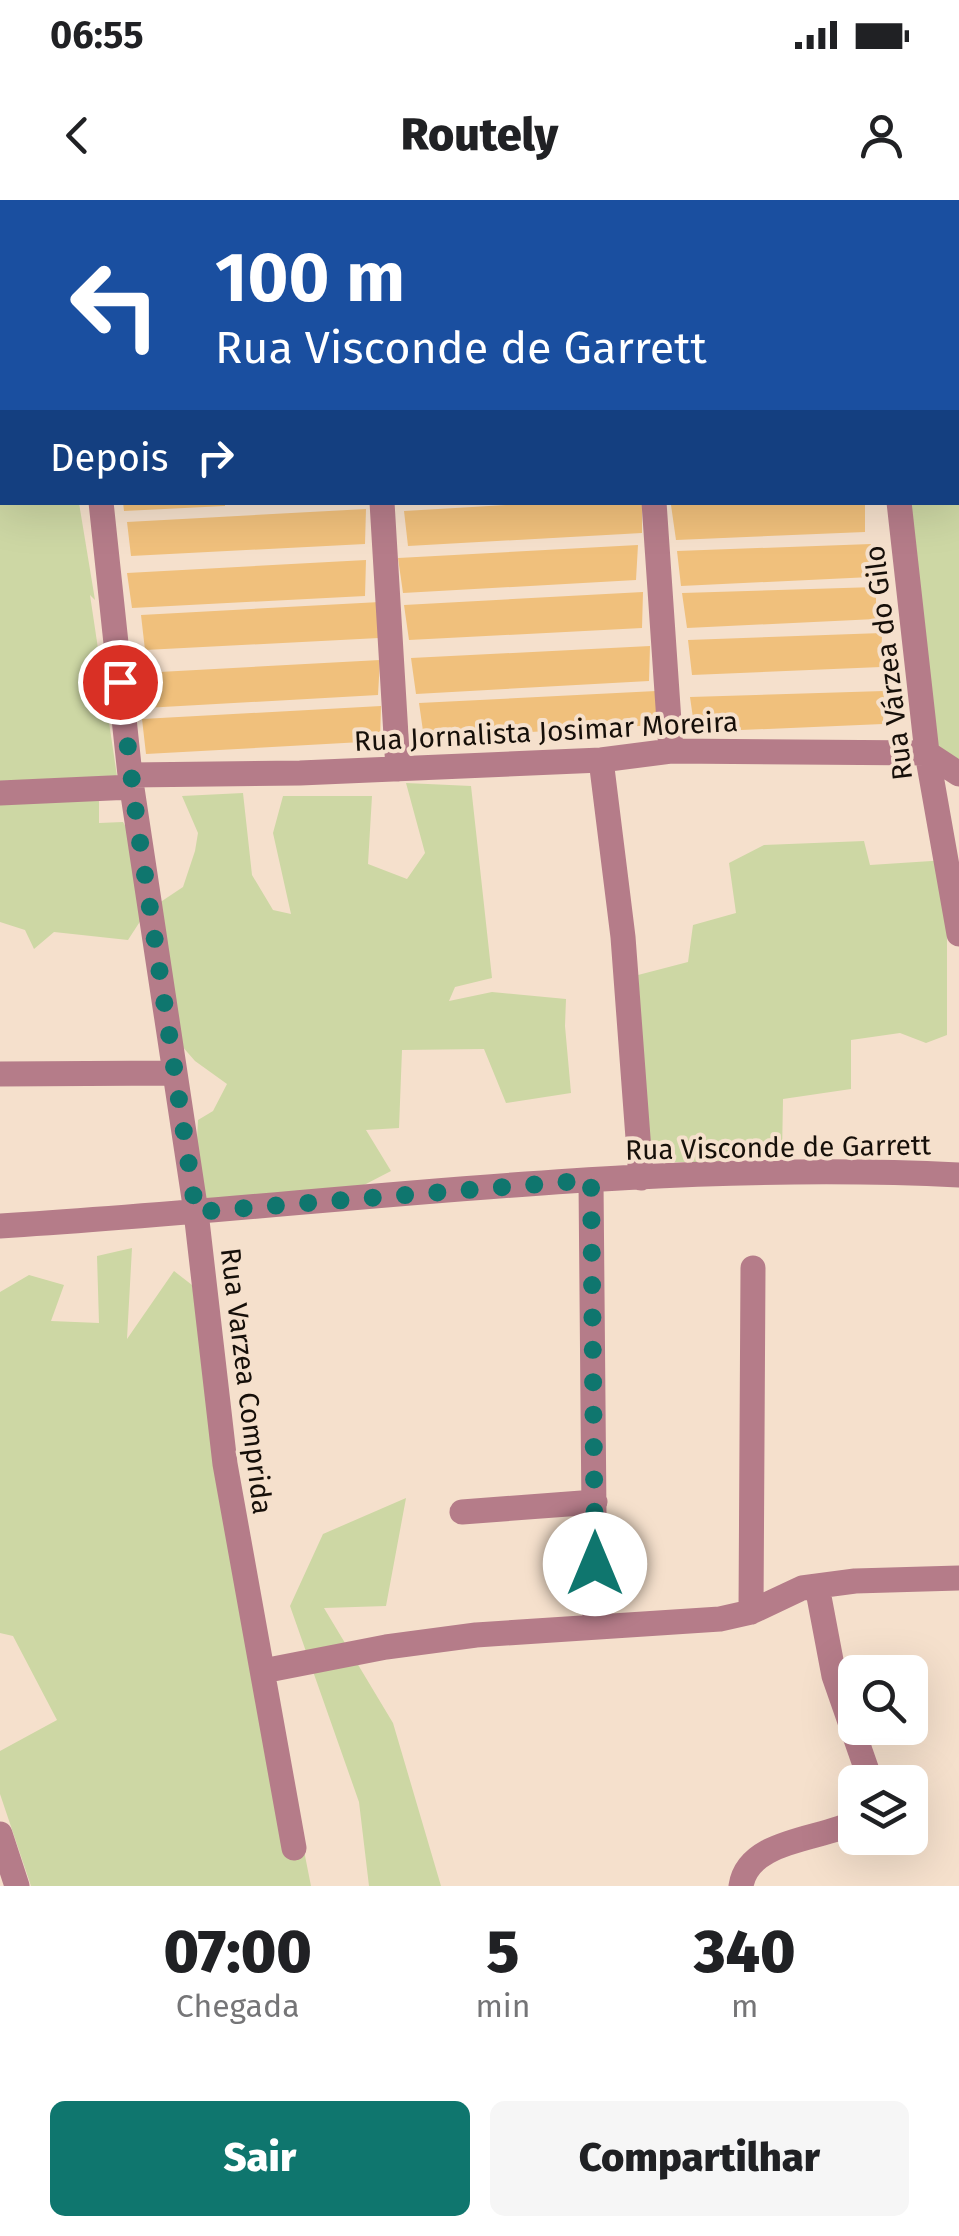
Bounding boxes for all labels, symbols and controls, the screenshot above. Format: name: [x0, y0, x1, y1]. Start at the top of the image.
text: 06:55: [50, 12, 144, 58]
icon: back: [50, 108, 105, 163]
text: Routely: [401, 108, 558, 162]
icon: person: [854, 108, 909, 163]
text: 100 m: [215, 236, 405, 320]
icon: left: [50, 240, 180, 370]
text: Rua Visconde de Garrett: [215, 321, 707, 375]
icon: right: [188, 430, 243, 485]
text: Depois: [50, 435, 168, 481]
street label: Rua Várzea do Gilo: [858, 544, 919, 782]
pin: [78, 640, 163, 725]
icon: arrive: [93, 655, 148, 710]
street label: Rua Jornalista Josimar Moreira: [353, 705, 739, 758]
street label: Rua Visconde de Garrett: [625, 1128, 932, 1167]
street label: Rua Varzea Comprida: [214, 1246, 279, 1516]
position arrow: [543, 1512, 647, 1616]
map controls: [838, 1655, 928, 1855]
button: search: [838, 1655, 928, 1745]
button: layers: [838, 1765, 928, 1855]
text: 07:00: [163, 1916, 312, 1988]
text: 5: [487, 1916, 519, 1988]
text: 340: [694, 1916, 796, 1988]
text: Chegada: [176, 1987, 300, 2025]
text: min: [475, 1987, 531, 2025]
text: m: [731, 1987, 758, 2025]
button: Sair: [50, 2101, 470, 2216]
button: Compartilhar: [490, 2101, 909, 2216]

